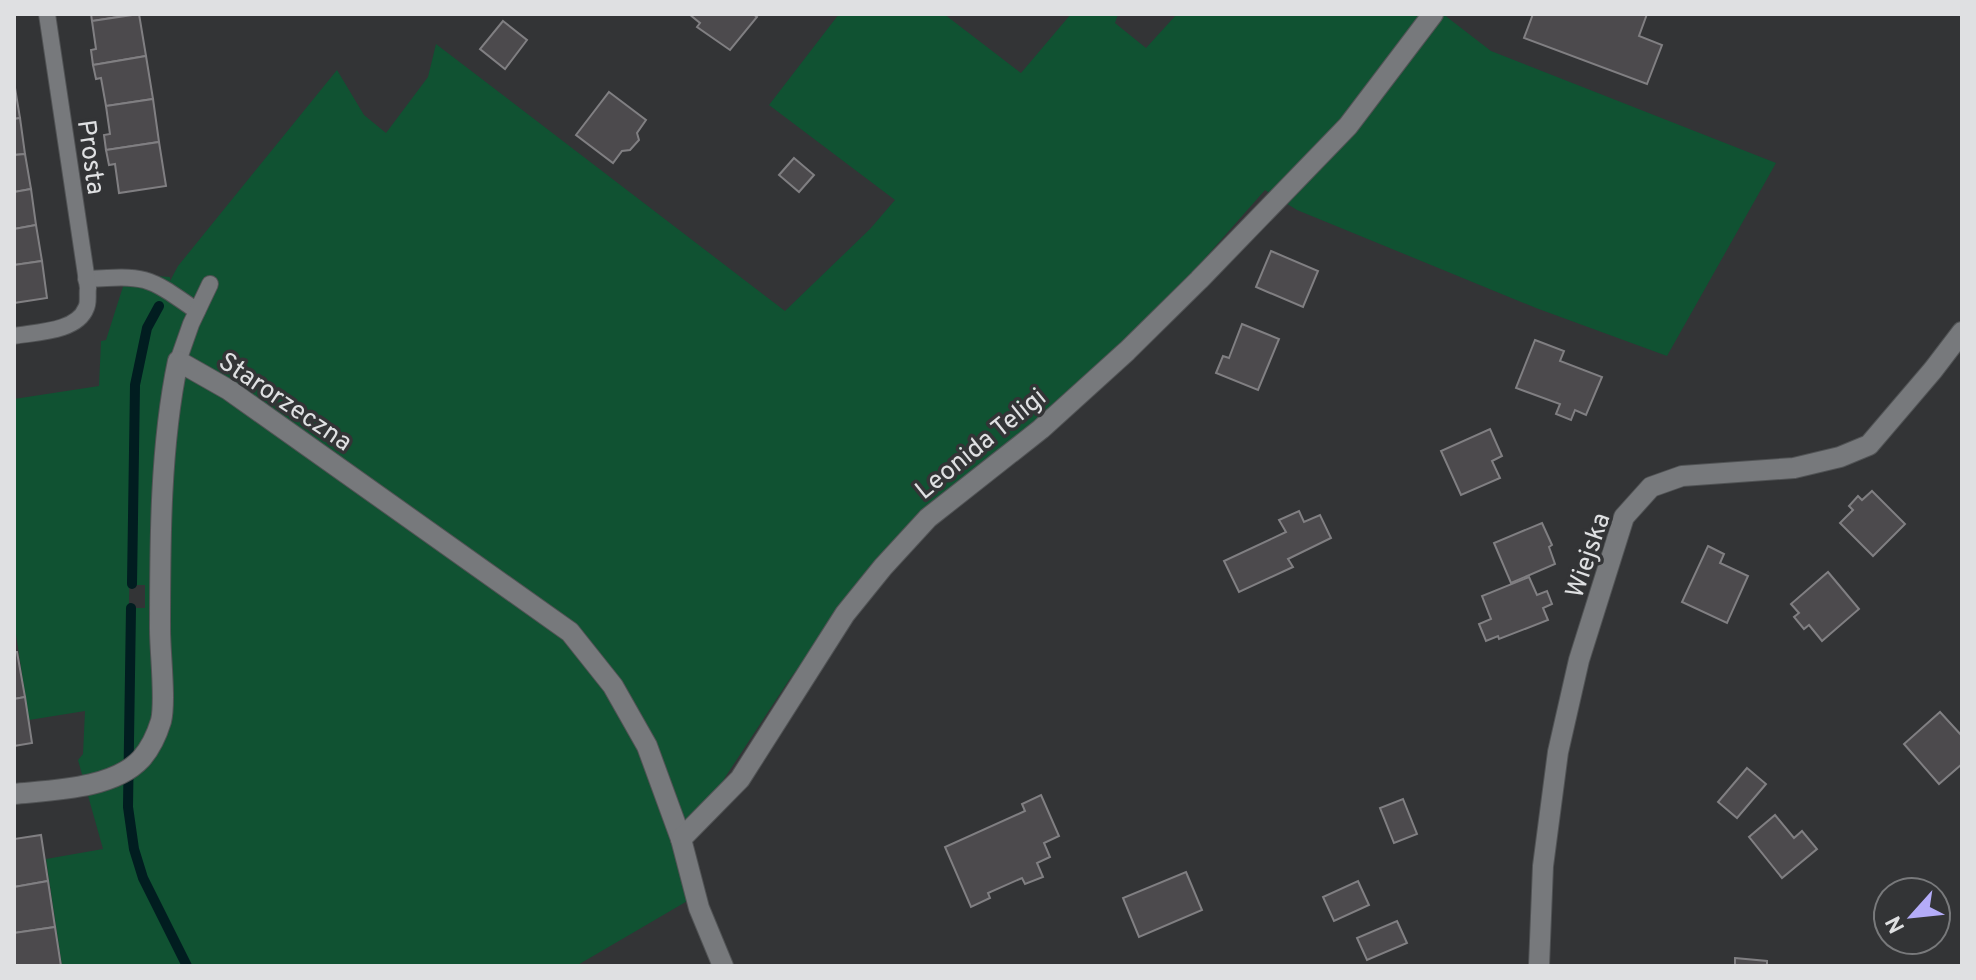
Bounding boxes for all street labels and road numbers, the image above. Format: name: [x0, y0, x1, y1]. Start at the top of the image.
street label: Prosta: [68, 118, 111, 197]
street label: Starorzeczna: [211, 346, 358, 460]
street label: Leonida Teligi: [909, 382, 1054, 508]
street label: Wiejska: [1559, 509, 1619, 603]

